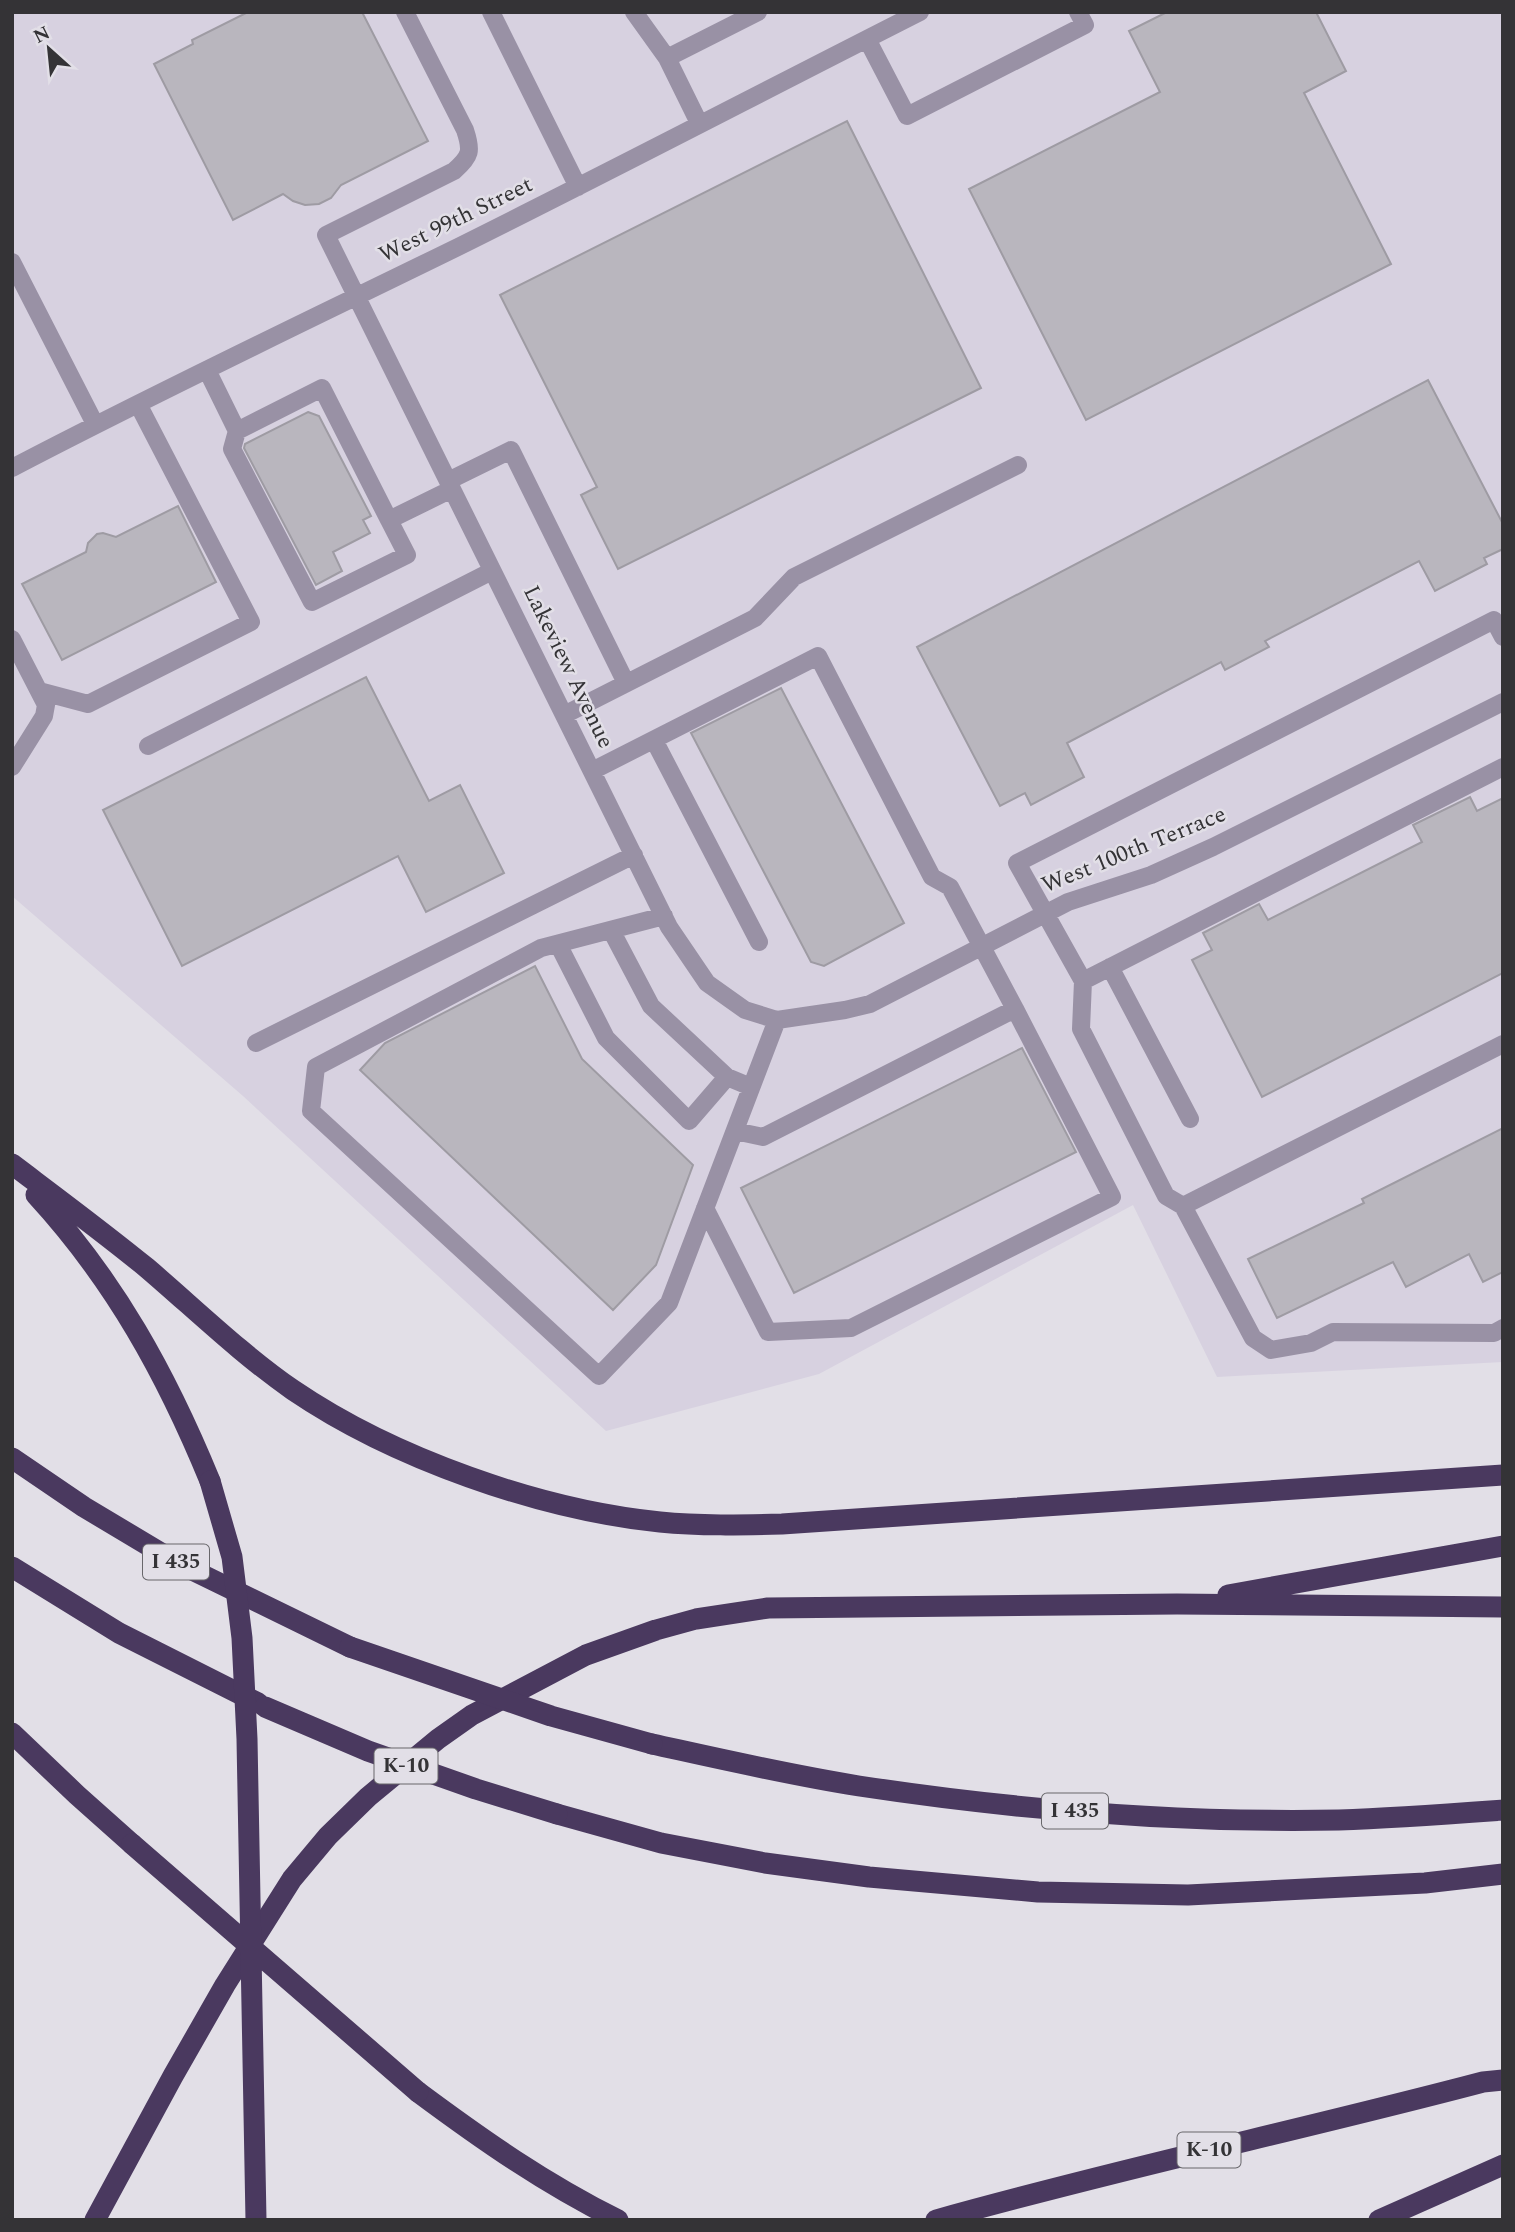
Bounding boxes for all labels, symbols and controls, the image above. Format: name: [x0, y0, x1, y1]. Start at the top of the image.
north arrow: [14, 14, 84, 84]
text: N: [28, 19, 55, 52]
street label: West 99th Street: [373, 168, 539, 272]
street label: Lakeview Avenue: [513, 580, 623, 754]
street label: West 100th Terrace: [1037, 797, 1231, 903]
road number: I 435: [143, 1544, 209, 1580]
road number: K-10: [374, 1748, 438, 1784]
road number: I 435: [1042, 1794, 1108, 1828]
road number: K-10: [1178, 2132, 1240, 2168]

